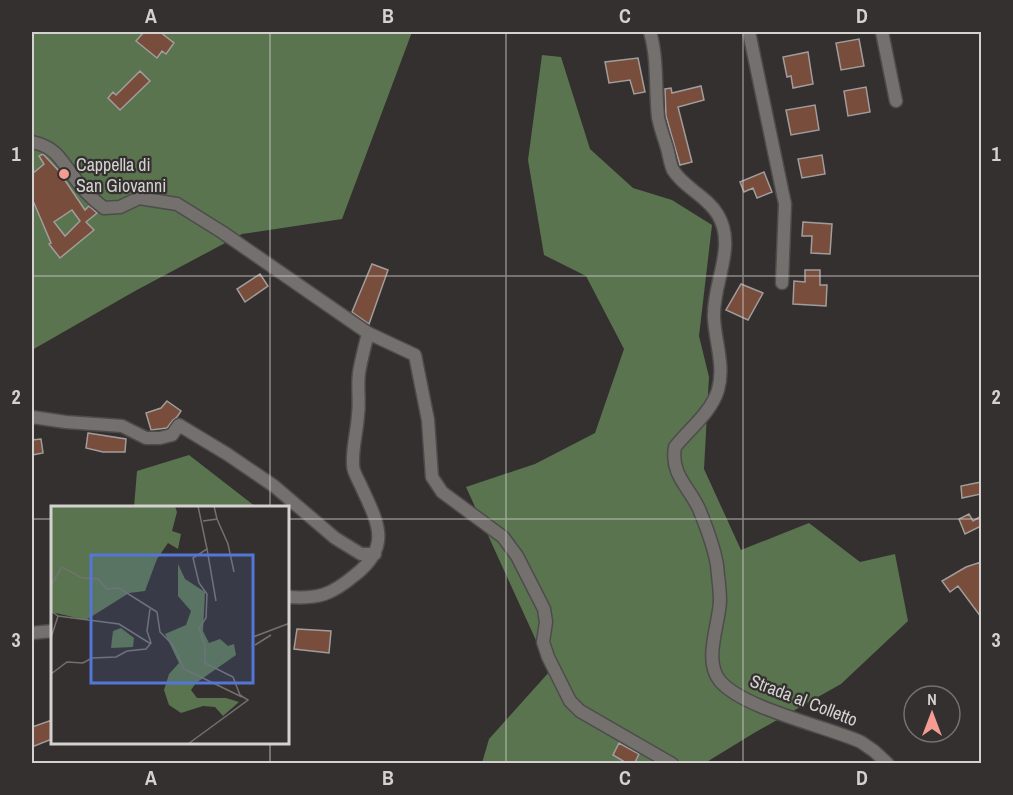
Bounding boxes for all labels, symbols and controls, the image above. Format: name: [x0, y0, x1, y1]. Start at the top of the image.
text: A: [145, 2, 157, 29]
text: B: [382, 2, 394, 29]
text: C: [619, 2, 631, 29]
text: D: [856, 2, 868, 29]
text: 1: [11, 140, 21, 167]
text: 1: [991, 140, 1001, 167]
place label: Cappella di San Giovanni: [76, 152, 166, 198]
marker: Cappella di San Giovanni: [57, 167, 71, 181]
text: 2: [11, 383, 21, 410]
text: 2: [991, 383, 1001, 410]
inset map: [51, 506, 290, 744]
text: 3: [11, 626, 21, 653]
text: 3: [991, 626, 1001, 653]
street label: Strada al Colletto: [747, 668, 861, 732]
north arrow: [902, 684, 962, 744]
text: N: [927, 688, 937, 710]
text: A: [145, 764, 157, 791]
text: B: [382, 764, 394, 791]
text: C: [619, 764, 631, 791]
text: D: [856, 764, 868, 791]

